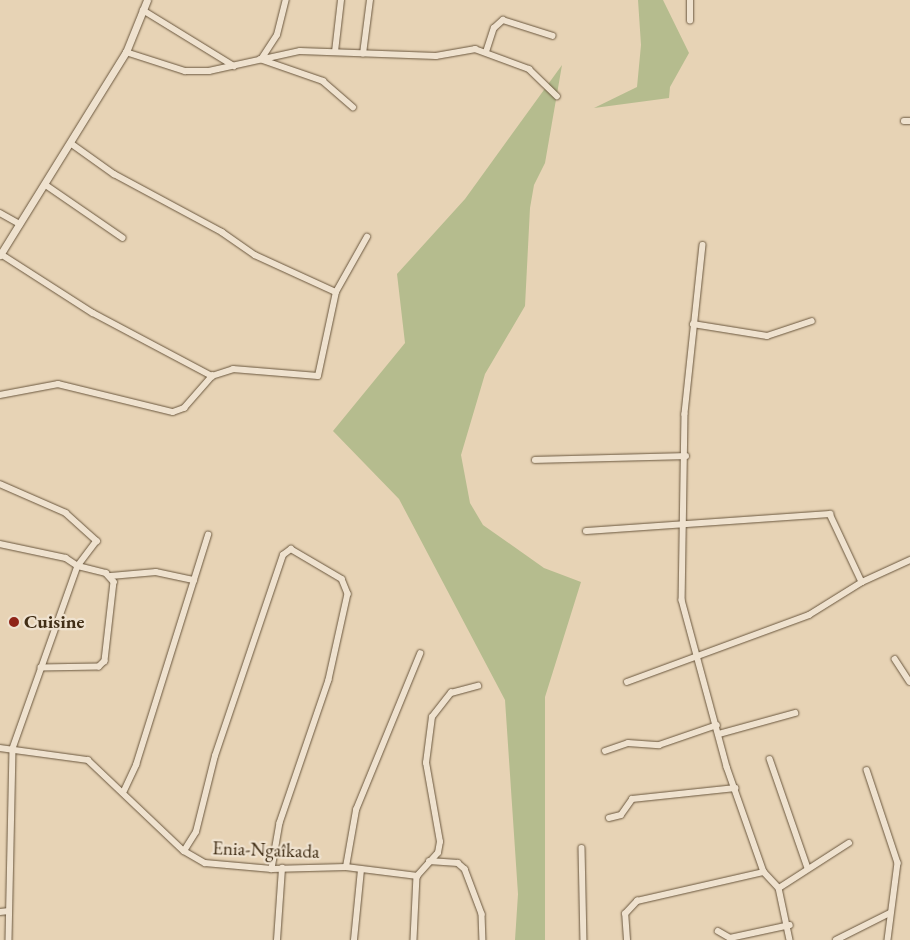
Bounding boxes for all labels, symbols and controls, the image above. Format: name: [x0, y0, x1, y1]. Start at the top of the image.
place label: Cuisine: [24, 611, 84, 633]
marker: Cuisine: [8, 616, 20, 628]
street label: Enia-Ngaîkada: [212, 837, 320, 863]

